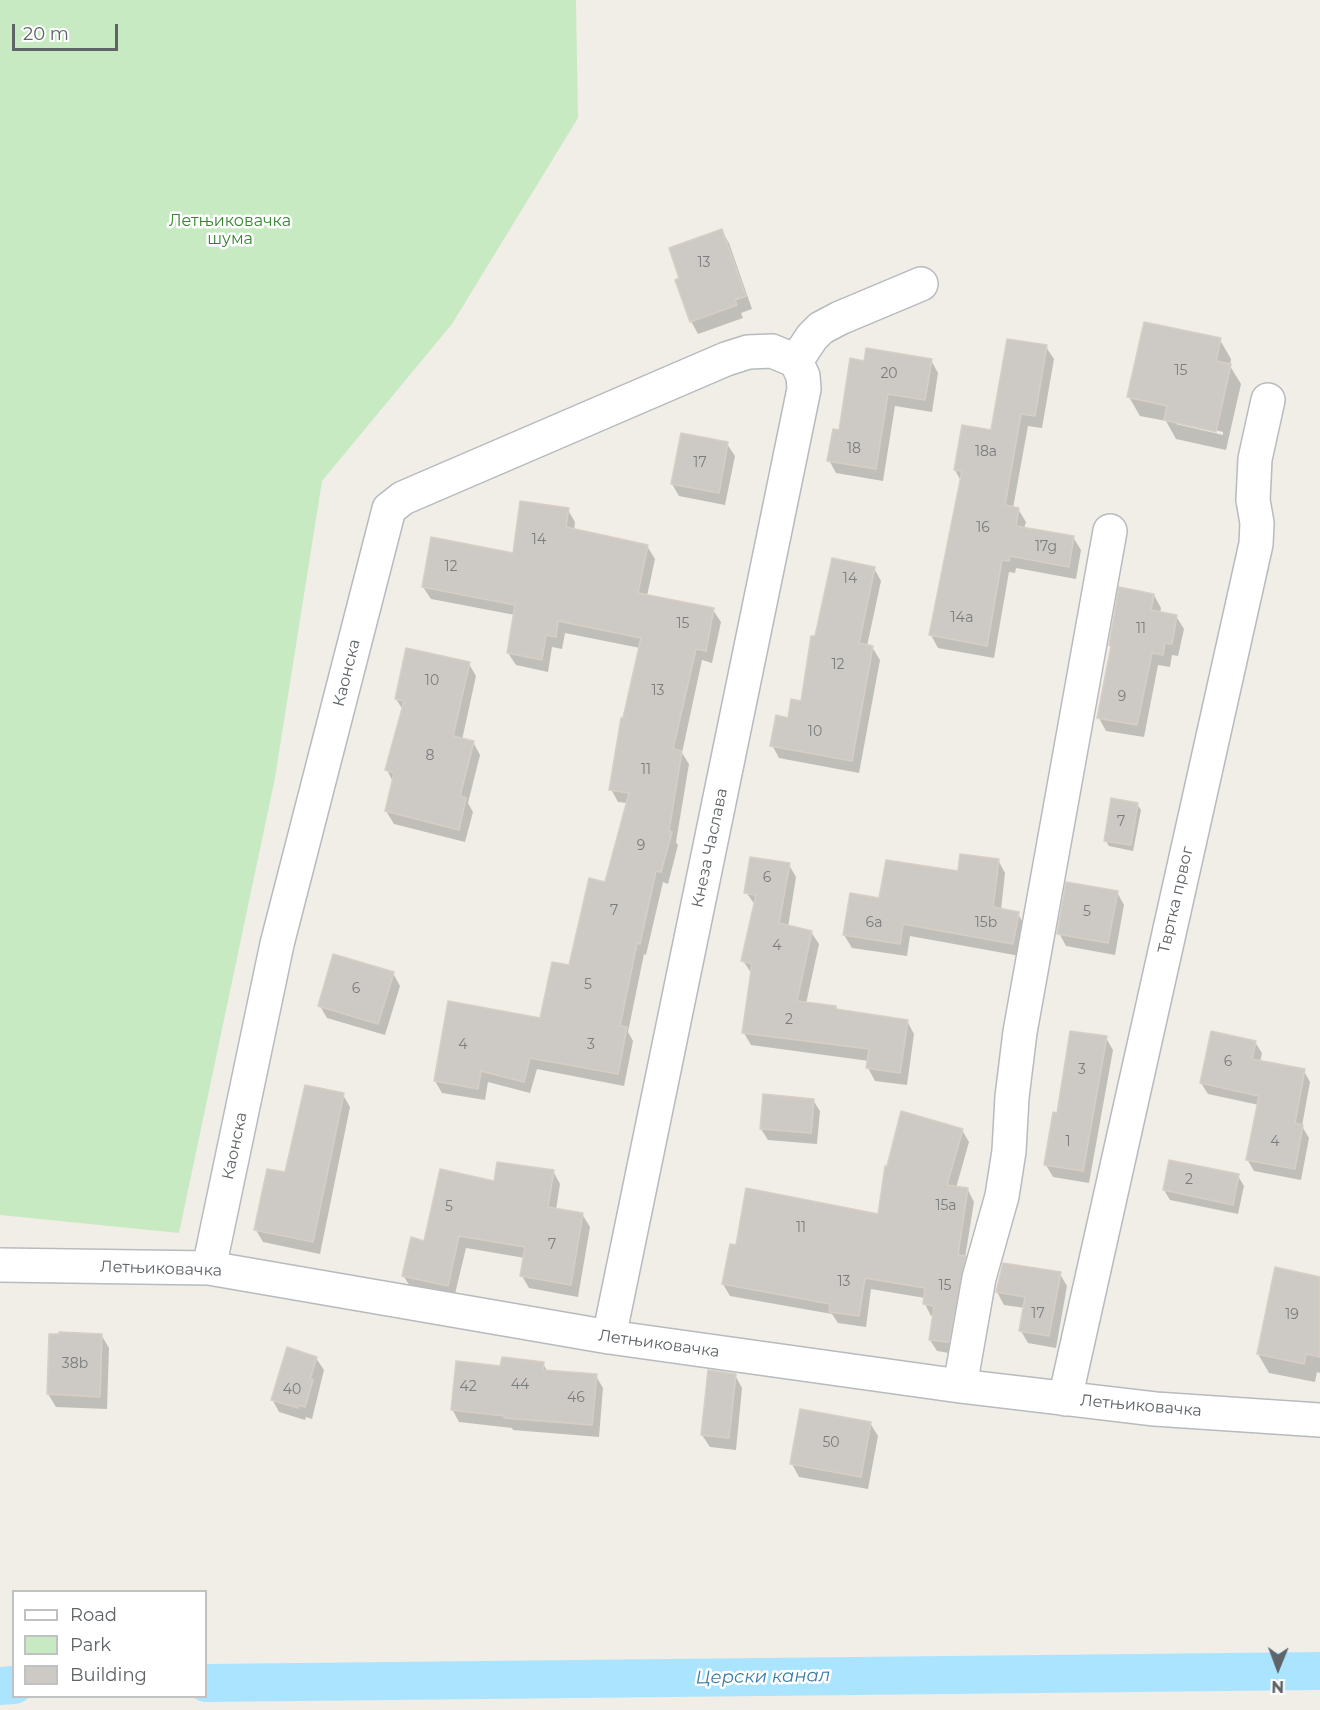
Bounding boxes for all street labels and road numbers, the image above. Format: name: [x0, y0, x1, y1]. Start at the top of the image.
street label: Каонска: [329, 637, 365, 709]
street label: Кнеза Часлава: [688, 786, 732, 910]
street label: Твртка првог: [1154, 845, 1198, 955]
street label: Каонска: [218, 1110, 252, 1182]
street label: Летњиковачка: [100, 1257, 222, 1281]
street label: Летњиковачка: [597, 1326, 721, 1362]
street label: Летњиковачка: [1079, 1391, 1203, 1421]

